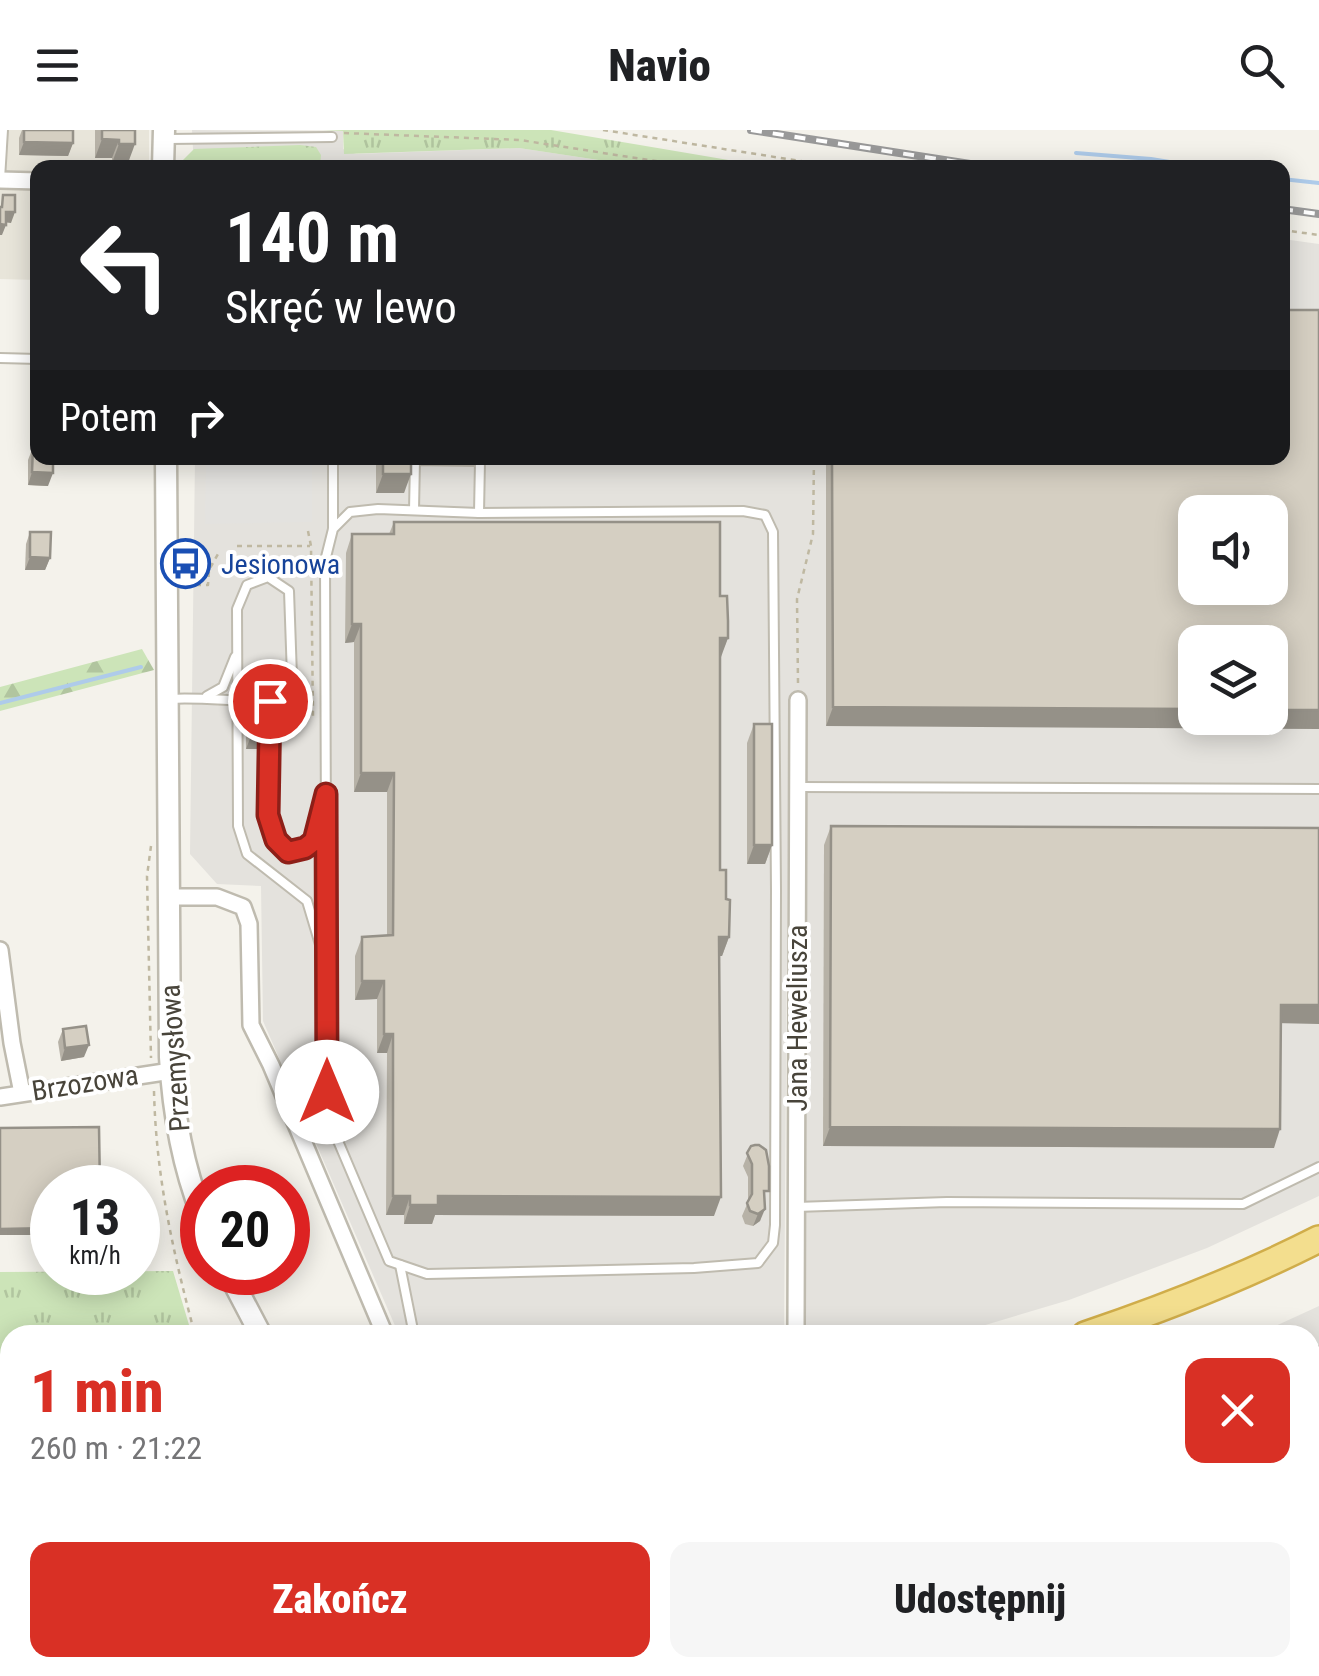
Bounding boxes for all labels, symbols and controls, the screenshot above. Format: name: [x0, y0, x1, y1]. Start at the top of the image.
icon: menu: [30, 38, 85, 93]
icon: search: [1234, 38, 1289, 93]
text: Navio: [608, 39, 711, 92]
text: 140 m: [225, 197, 399, 279]
icon: left: [60, 200, 190, 330]
text: Skręć w lewo: [225, 281, 457, 334]
icon: right: [178, 390, 233, 445]
text: Potem: [60, 396, 158, 440]
map controls: [1178, 495, 1288, 735]
button: sound: [1178, 495, 1288, 605]
bus stop icon: Jesionowa: [160, 538, 212, 590]
place label: Jesionowa: [221, 548, 340, 581]
button: layers: [1178, 625, 1288, 735]
pin: [228, 659, 313, 744]
icon: arrive: [243, 674, 298, 729]
street label: Jana Heweliusza: [781, 924, 814, 1112]
street label: Przemysłowa: [153, 983, 197, 1133]
position arrow: [275, 1040, 379, 1144]
street label: Brzozowa: [29, 1058, 141, 1108]
speed limit sign: 20: [180, 1165, 310, 1295]
text: 13: [70, 1189, 120, 1247]
text: km/h: [69, 1241, 121, 1270]
text: 1 min: [30, 1356, 164, 1427]
button: close: [1185, 1358, 1290, 1463]
text: 260 m · 21:22: [30, 1429, 202, 1467]
button: Zakończ: [30, 1542, 650, 1657]
button: Udostępnij: [670, 1542, 1290, 1657]

